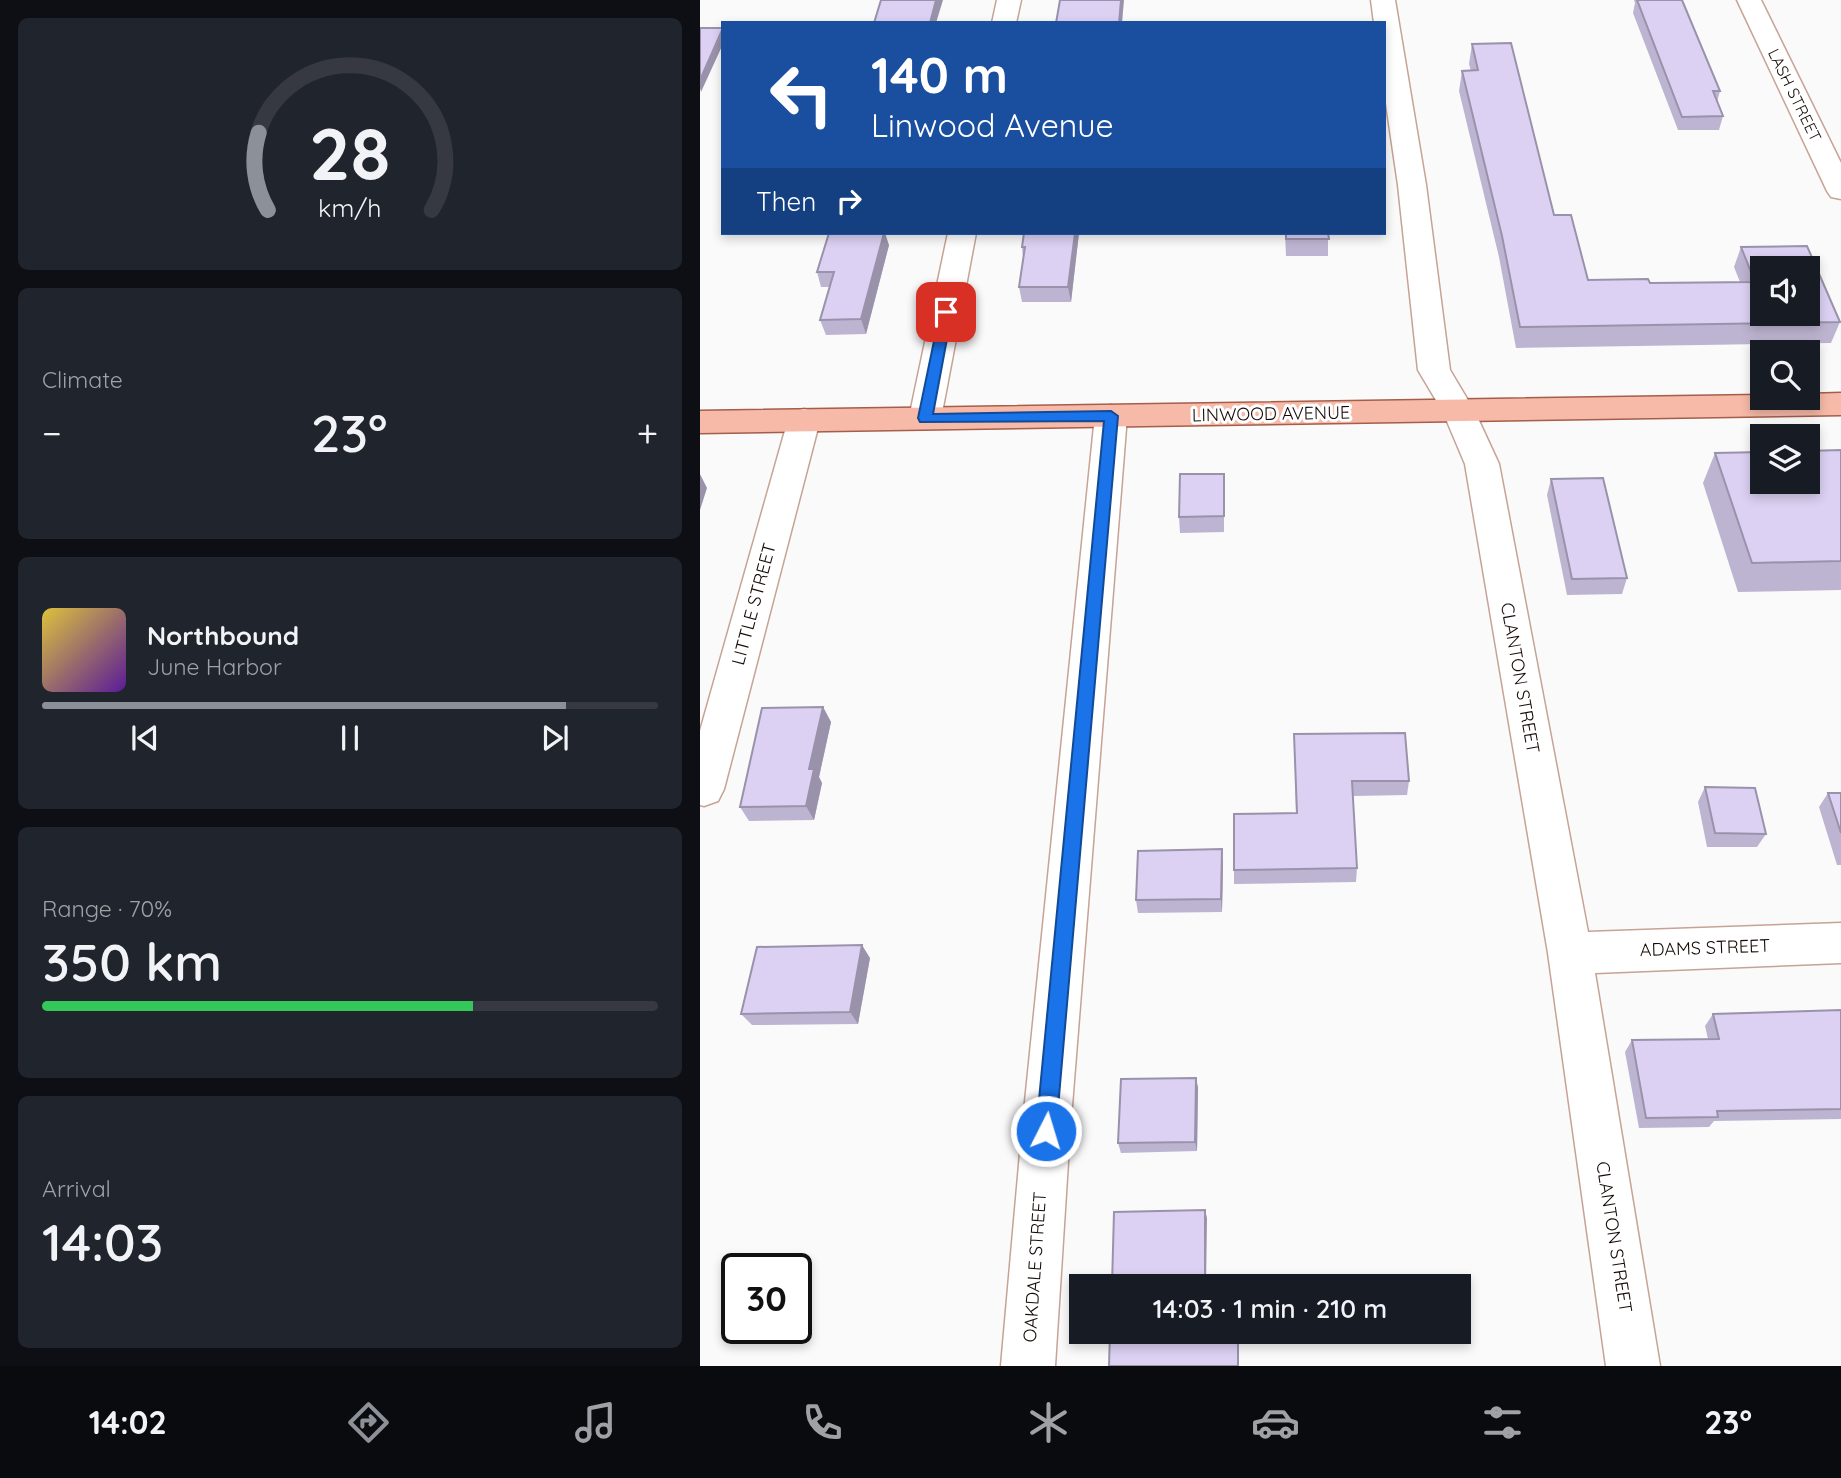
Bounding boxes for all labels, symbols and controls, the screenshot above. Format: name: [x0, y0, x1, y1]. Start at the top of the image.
text: 140 m: [871, 44, 1008, 105]
street label: LASH STREET: [1764, 45, 1826, 145]
icon: left: [756, 49, 847, 140]
text: Linwood Avenue: [871, 105, 1114, 145]
text: 28: [309, 107, 391, 198]
icon: right: [830, 182, 868, 220]
text: Then: [756, 185, 816, 218]
text: km/h: [318, 192, 382, 223]
map controls: [1750, 256, 1820, 494]
button: sound: [1750, 256, 1820, 326]
pin: [916, 282, 976, 342]
icon: arrive: [927, 293, 965, 331]
button: search: [1750, 340, 1820, 410]
text: Climate: [42, 365, 123, 394]
text: 23°: [311, 400, 387, 465]
street label: LINWOOD AVENUE: [1192, 401, 1350, 426]
text: −: [42, 409, 62, 457]
text: +: [637, 409, 658, 457]
button: layers: [1750, 424, 1820, 494]
street label: LITTLE STREET: [726, 540, 781, 667]
street label: CLANTON STREET: [1496, 601, 1545, 755]
text: Northbound: [147, 619, 299, 652]
text: June Harbor: [147, 652, 282, 681]
icon: previous: [126, 719, 164, 757]
icon: pause: [331, 719, 369, 757]
icon: next: [536, 719, 574, 757]
text: Range · 70%: [42, 894, 172, 923]
text: 350 km: [42, 929, 222, 994]
street label: ADAMS STREET: [1639, 934, 1771, 961]
position arrow: [1009, 1094, 1083, 1168]
street label: CLANTON STREET: [1591, 1160, 1638, 1314]
text: Arrival: [42, 1174, 111, 1203]
street label: OAKDALE STREET: [1018, 1191, 1051, 1343]
text: 14:03: [42, 1209, 163, 1274]
speed limit sign: 30: [721, 1253, 812, 1344]
text: 14:03 · 1 min · 210 m: [1153, 1292, 1387, 1325]
icon: directions: [344, 1398, 393, 1447]
icon: music: [571, 1398, 620, 1447]
icon: phone: [798, 1398, 847, 1447]
icon: climate: [1024, 1398, 1073, 1447]
icon: car: [1251, 1398, 1300, 1447]
icon: filters: [1478, 1398, 1527, 1447]
text: 14:02: [89, 1402, 167, 1442]
text: 23°: [1704, 1402, 1752, 1442]

